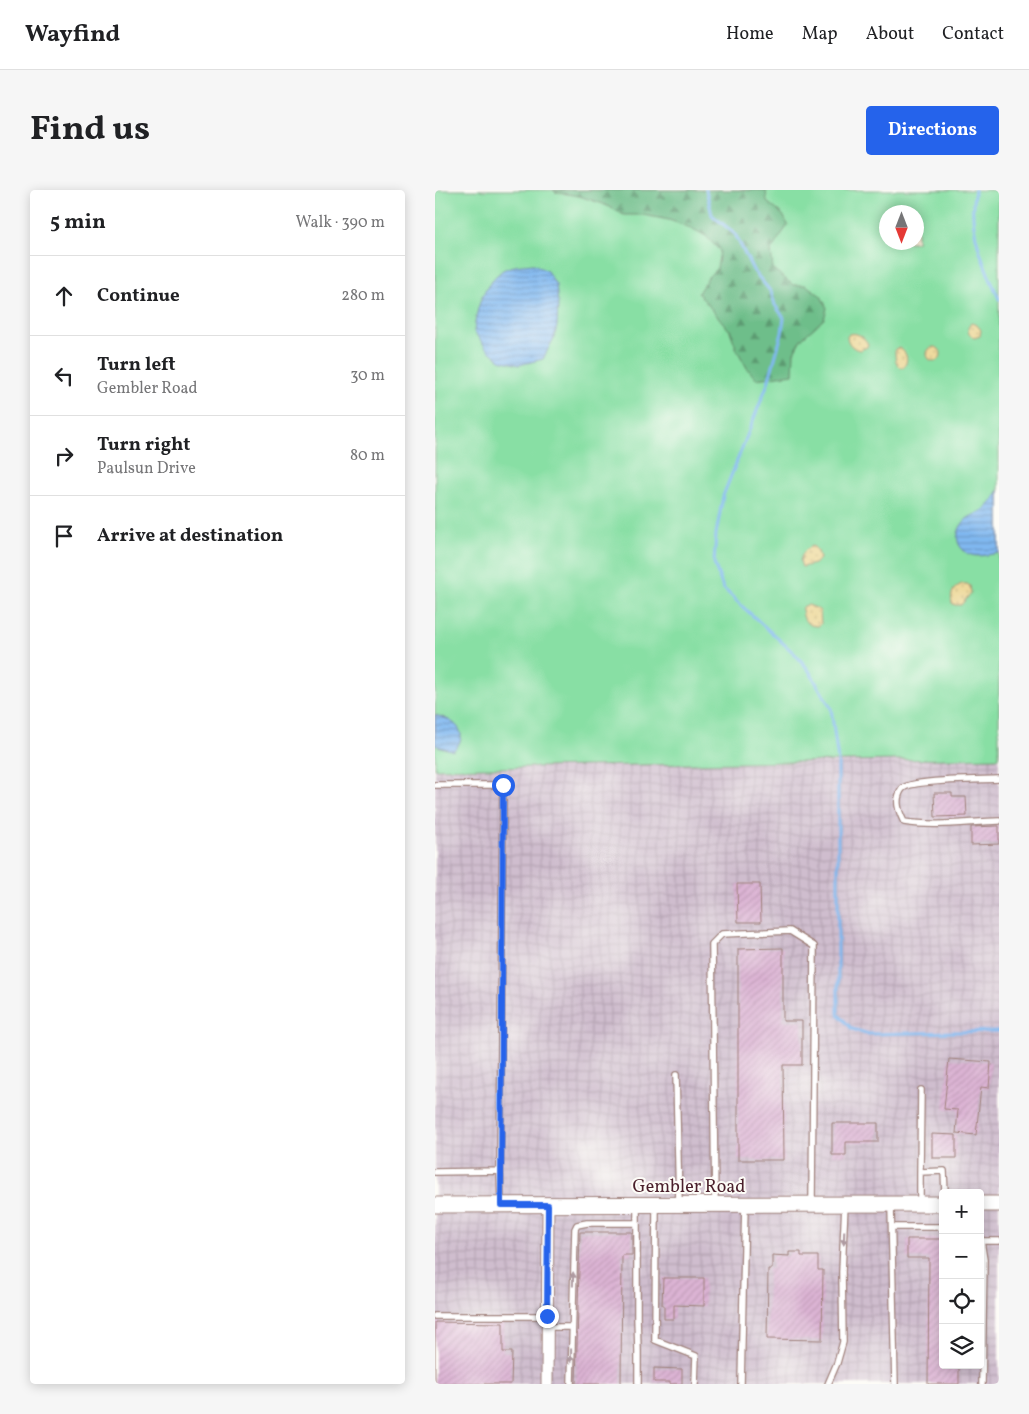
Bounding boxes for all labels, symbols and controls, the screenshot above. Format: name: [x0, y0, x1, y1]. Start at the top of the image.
text: Wayfind: [25, 18, 120, 52]
text: Home: [726, 22, 774, 47]
text: Map: [802, 22, 838, 47]
text: About: [866, 22, 914, 47]
text: Contact: [942, 22, 1004, 47]
text: Find us: [30, 106, 150, 154]
button: Directions: [866, 106, 999, 155]
north arrow: [879, 205, 924, 250]
text: 5 min: [50, 208, 106, 237]
text: Walk · 390 m: [296, 212, 385, 234]
icon: ahead: [50, 282, 78, 310]
text: Continue: [97, 283, 180, 309]
text: 280 m: [341, 285, 385, 307]
text: Turn left: [97, 352, 176, 378]
icon: left: [50, 362, 78, 390]
text: 30 m: [350, 365, 385, 387]
text: Gembler Road: [97, 378, 197, 400]
text: Turn right: [97, 432, 190, 458]
icon: right: [50, 442, 78, 470]
text: 80 m: [350, 445, 385, 467]
text: Paulsun Drive: [97, 458, 196, 480]
icon: arrive: [50, 522, 78, 550]
text: Arrive at destination: [97, 523, 283, 549]
route start: [492, 774, 515, 797]
street label: Gembler Road: [633, 1175, 746, 1200]
map controls: [939, 1189, 984, 1369]
button: +: [939, 1189, 984, 1234]
one-way arrow: [839, 1230, 847, 1246]
button: −: [939, 1234, 984, 1279]
one-way arrow: [569, 1271, 577, 1287]
button: locate: [939, 1279, 984, 1324]
route end: [536, 1305, 559, 1328]
button: layers: [939, 1324, 984, 1369]
one-way arrow: [567, 1348, 575, 1364]

